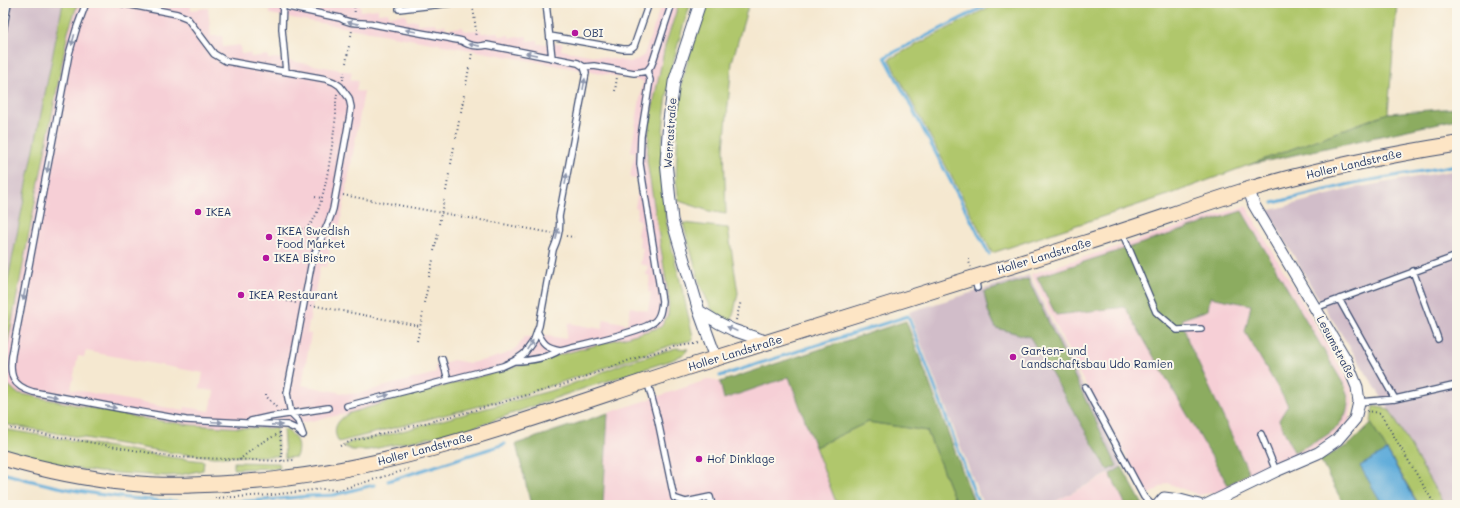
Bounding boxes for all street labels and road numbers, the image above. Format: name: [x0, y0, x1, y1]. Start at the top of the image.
street label: Werrastraße: [660, 97, 679, 169]
street label: Holler Landstraße: [1305, 145, 1403, 182]
street label: Holler Landstraße: [995, 234, 1093, 277]
street label: Lesumstraße: [1314, 313, 1359, 381]
street label: Holler Landstraße: [686, 331, 784, 374]
street label: Holler Landstraße: [376, 429, 474, 468]

